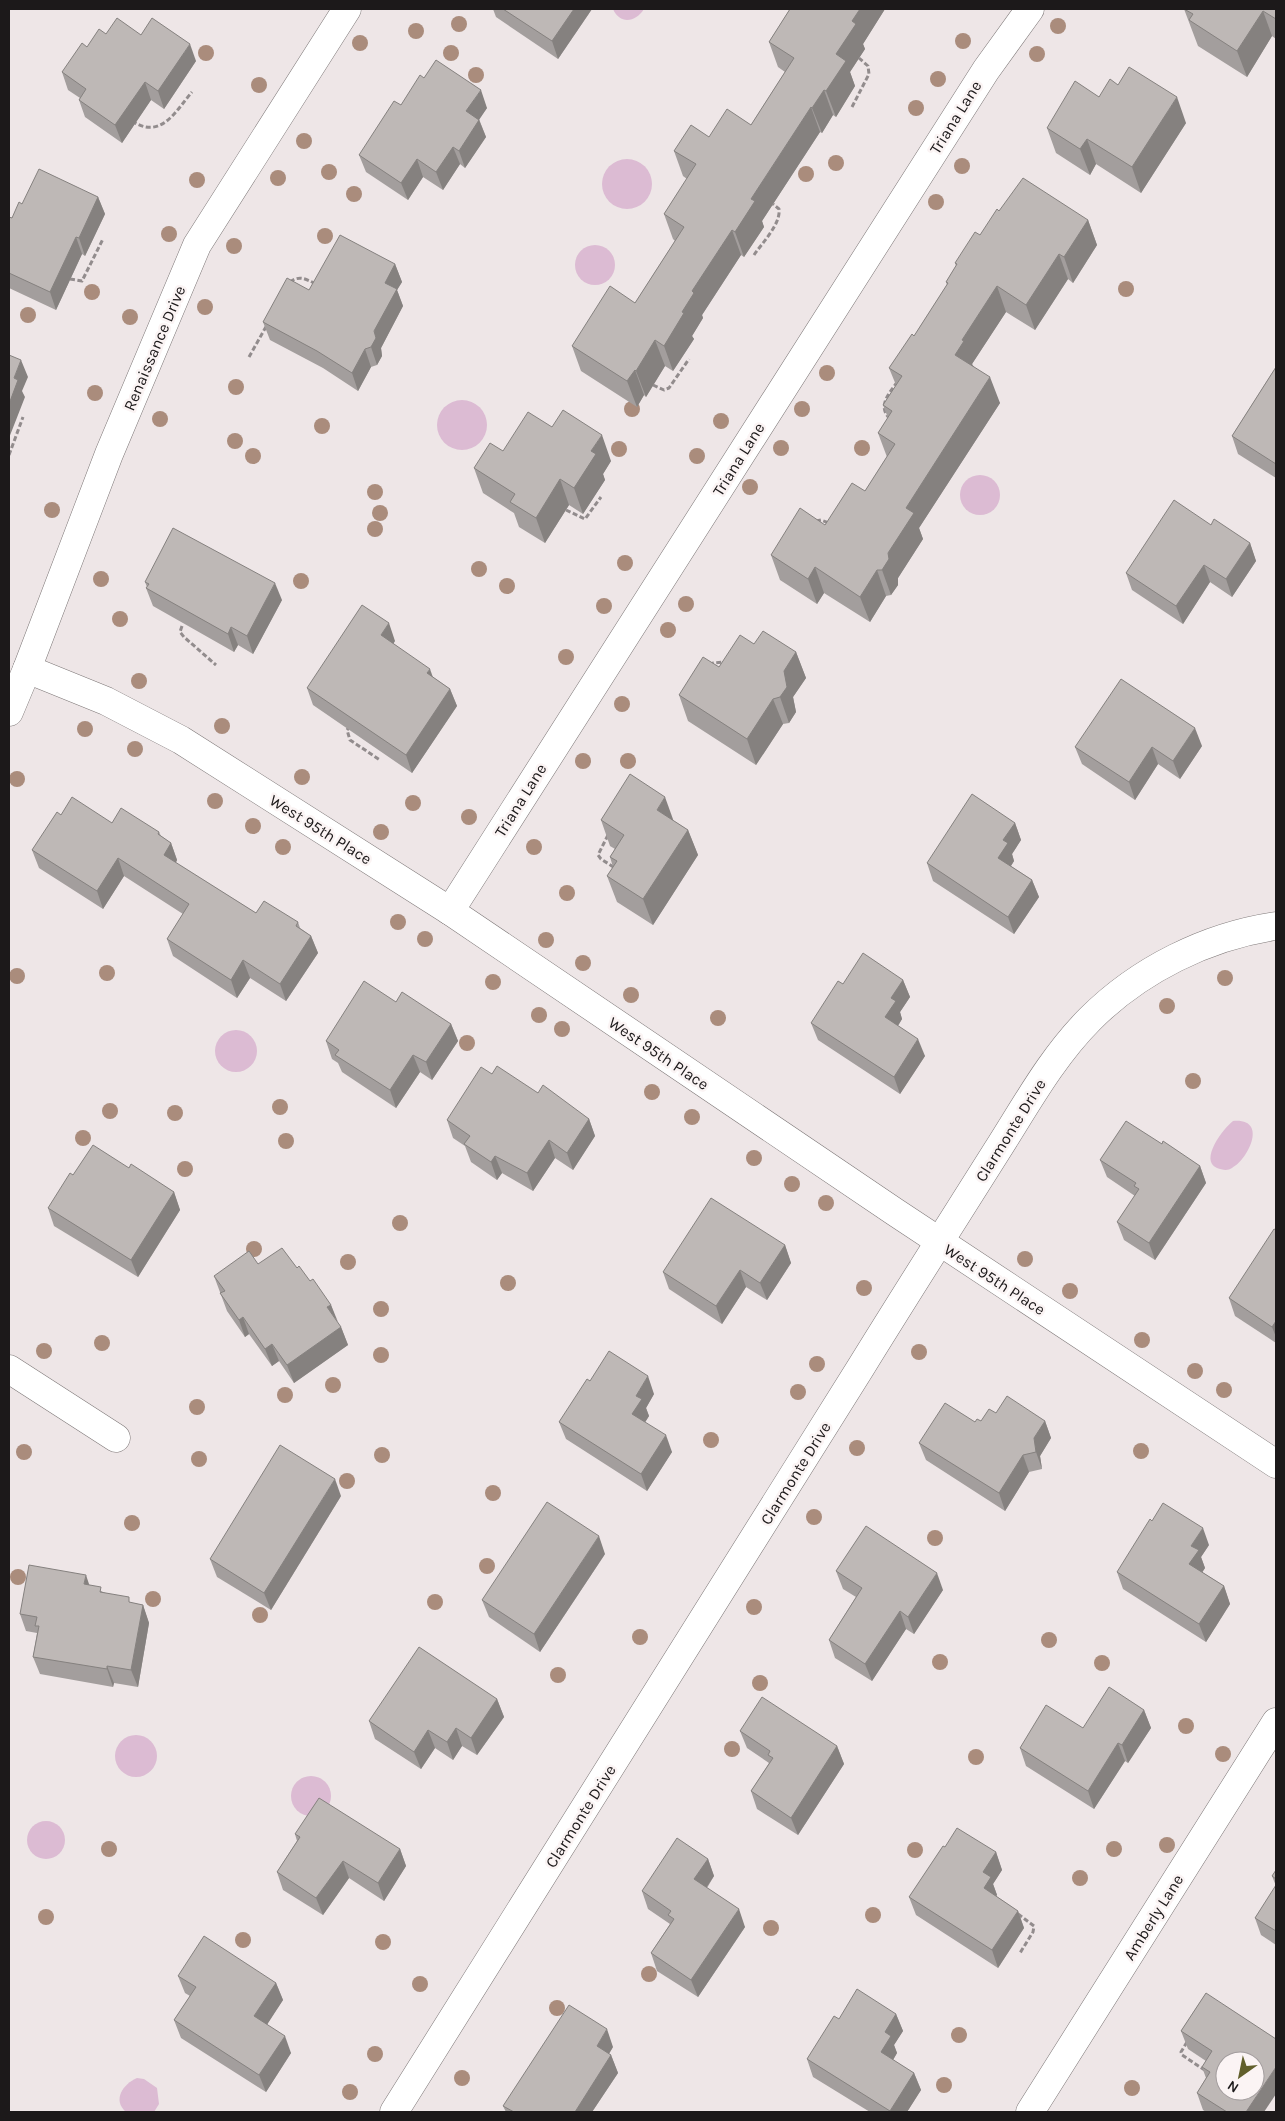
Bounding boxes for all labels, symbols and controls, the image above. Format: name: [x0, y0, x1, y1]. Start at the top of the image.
street label: Triana Lane: [925, 77, 985, 157]
street label: Renaissance Drive: [120, 283, 189, 414]
street label: Triana Lane: [708, 419, 768, 499]
street label: Triana Lane: [490, 760, 550, 840]
street label: West 95th Place: [266, 790, 375, 868]
street label: West 95th Place: [605, 1013, 712, 1094]
street label: Clarmonte Drive: [971, 1075, 1050, 1185]
street label: West 95th Place: [941, 1240, 1049, 1319]
street label: Clarmonte Drive: [756, 1418, 835, 1528]
street label: Clarmonte Drive: [541, 1761, 620, 1871]
street label: Amberly Lane: [1120, 1871, 1187, 1964]
north arrow: [1215, 2051, 1265, 2101]
text: N: [1224, 2077, 1242, 2096]

